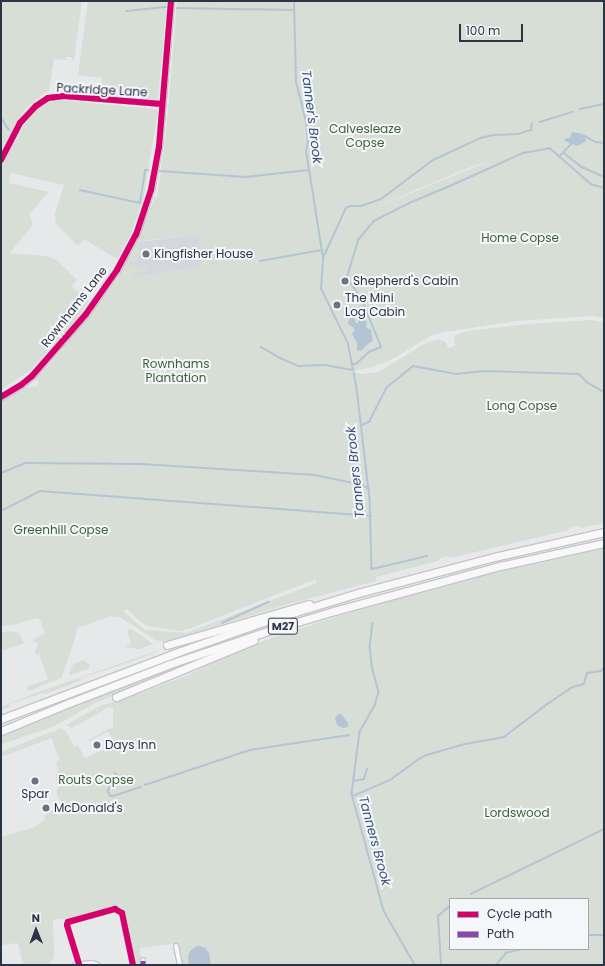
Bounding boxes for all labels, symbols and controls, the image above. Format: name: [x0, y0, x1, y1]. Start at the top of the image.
scale bar: [461, 16, 525, 42]
text: 100 m: [466, 22, 500, 39]
water label: Tanner's Brook: [298, 69, 324, 165]
street label: Packridge Lane: [56, 80, 148, 100]
park label: Calvesleaze Copse: [329, 122, 401, 150]
park label: Home Copse: [481, 231, 559, 245]
place label: Kingfisher House: [154, 247, 253, 261]
marker: Kingfisher House: [141, 249, 151, 259]
street label: Rownhams Lane: [38, 264, 110, 350]
place label: Shepherd's Cabin: [353, 274, 458, 288]
marker: Shepherd's Cabin: [340, 276, 350, 286]
place label: The Mini Log Cabin: [345, 291, 405, 319]
marker: The Mini Log Cabin: [332, 300, 342, 310]
park label: Rownhams Plantation: [143, 357, 209, 385]
park label: Long Copse: [487, 399, 557, 413]
water label: Tanners Brook: [343, 425, 369, 519]
park label: Greenhill Copse: [14, 523, 108, 537]
road number: M27: [267, 617, 299, 635]
place label: Days Inn: [105, 738, 156, 752]
marker: Days Inn: [92, 740, 102, 750]
park label: Routs Copse: [58, 773, 134, 787]
marker: Spar: [30, 776, 40, 786]
place label: Spar: [21, 787, 49, 801]
water label: Tanners Brook: [355, 794, 393, 888]
place label: McDonald's: [54, 801, 123, 815]
marker: McDonald's: [41, 803, 51, 813]
park label: Lordswood: [484, 806, 550, 820]
legend: [449, 898, 589, 950]
text: Cycle path: [487, 905, 552, 922]
north arrow: [16, 910, 56, 950]
text: N: [32, 910, 40, 926]
text: Path: [487, 925, 514, 942]

